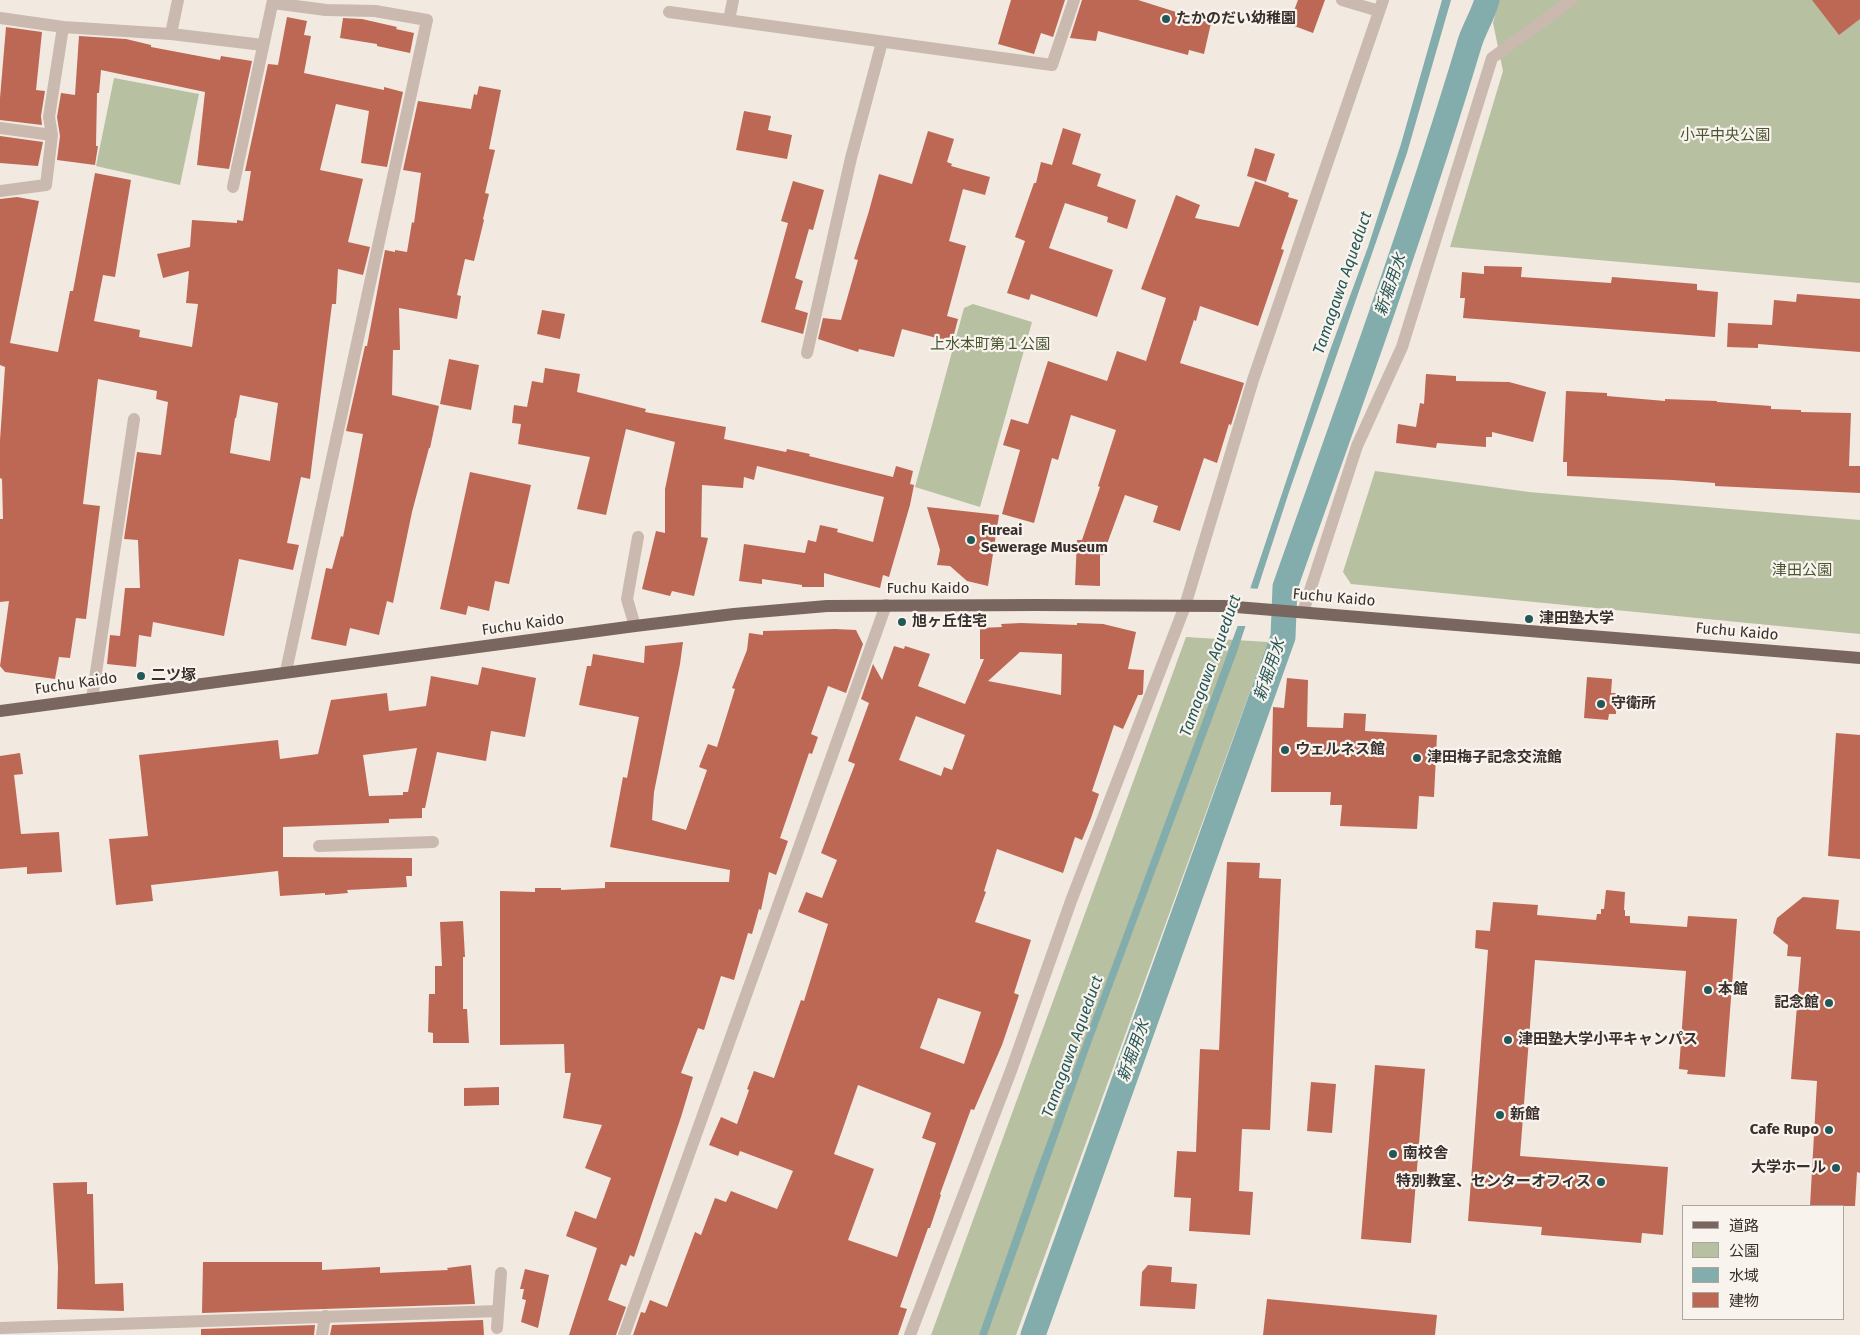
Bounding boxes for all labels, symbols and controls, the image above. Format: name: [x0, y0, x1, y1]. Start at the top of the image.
place label: たかのだい幼稚園: [1176, 10, 1296, 28]
marker: たかのだい幼稚園: [1160, 13, 1172, 25]
park label: 小平中央公園: [1680, 127, 1770, 145]
water label: Tamagawa Aqueduct: [1310, 209, 1376, 357]
water label: 新堀用水: [1372, 252, 1410, 318]
park label: 上水本町第１公園: [930, 336, 1050, 354]
place label: Fureai Sewerage Museum: [981, 522, 1108, 557]
marker: Fureai Sewerage Museum: [965, 534, 977, 546]
park label: 津田公園: [1772, 562, 1832, 580]
street label: Fuchu Kaido: [886, 580, 970, 598]
street label: Fuchu Kaido: [1292, 585, 1376, 611]
water label: Tamagawa Aqueduct: [1176, 592, 1246, 740]
street label: Fuchu Kaido: [481, 610, 565, 640]
place label: 津田塾大学: [1539, 610, 1614, 628]
place label: 旭ヶ丘住宅: [912, 613, 987, 631]
marker: 津田塾大学: [1523, 613, 1535, 625]
marker: 旭ヶ丘住宅: [896, 616, 908, 628]
street label: Fuchu Kaido: [1695, 619, 1779, 645]
water label: 新堀用水: [1251, 637, 1289, 703]
place label: 二ツ塚: [151, 667, 196, 685]
street label: Fuchu Kaido: [34, 669, 118, 699]
marker: 二ツ塚: [135, 670, 147, 682]
place label: 守衛所: [1611, 695, 1656, 713]
marker: 守衛所: [1595, 698, 1607, 710]
place label: ウェルネス館: [1295, 741, 1385, 759]
marker: ウェルネス館: [1279, 744, 1291, 756]
place label: 津田梅子記念交流館: [1427, 749, 1562, 767]
marker: 津田梅子記念交流館: [1411, 752, 1423, 764]
water label: Tamagawa Aqueduct: [1038, 973, 1108, 1121]
place label: 本館: [1718, 981, 1748, 999]
marker: 本館: [1702, 984, 1714, 996]
place label: 記念館: [1774, 994, 1819, 1012]
marker: 記念館: [1823, 997, 1835, 1009]
water label: 新堀用水: [1114, 1018, 1154, 1084]
place label: 津田塾大学小平キャンパス: [1518, 1031, 1698, 1049]
marker: 津田塾大学小平キャンパス: [1502, 1034, 1514, 1046]
place label: 新館: [1510, 1106, 1540, 1124]
marker: 新館: [1494, 1109, 1506, 1121]
place label: Cafe Rupo: [1750, 1121, 1819, 1139]
marker: Cafe Rupo: [1823, 1124, 1835, 1136]
place label: 南校舎: [1403, 1145, 1448, 1163]
marker: 南校舎: [1387, 1148, 1399, 1160]
place label: 大学ホール: [1751, 1159, 1826, 1177]
marker: 大学ホール: [1830, 1162, 1842, 1174]
place label: 特別教室、センターオフィス: [1396, 1173, 1591, 1191]
marker: 特別教室、センターオフィス: [1595, 1176, 1607, 1188]
legend: [1682, 1205, 1845, 1320]
text: 道路: [1729, 1217, 1759, 1235]
text: 公園: [1729, 1242, 1759, 1260]
text: 水域: [1729, 1267, 1759, 1285]
text: 建物: [1729, 1292, 1759, 1310]

